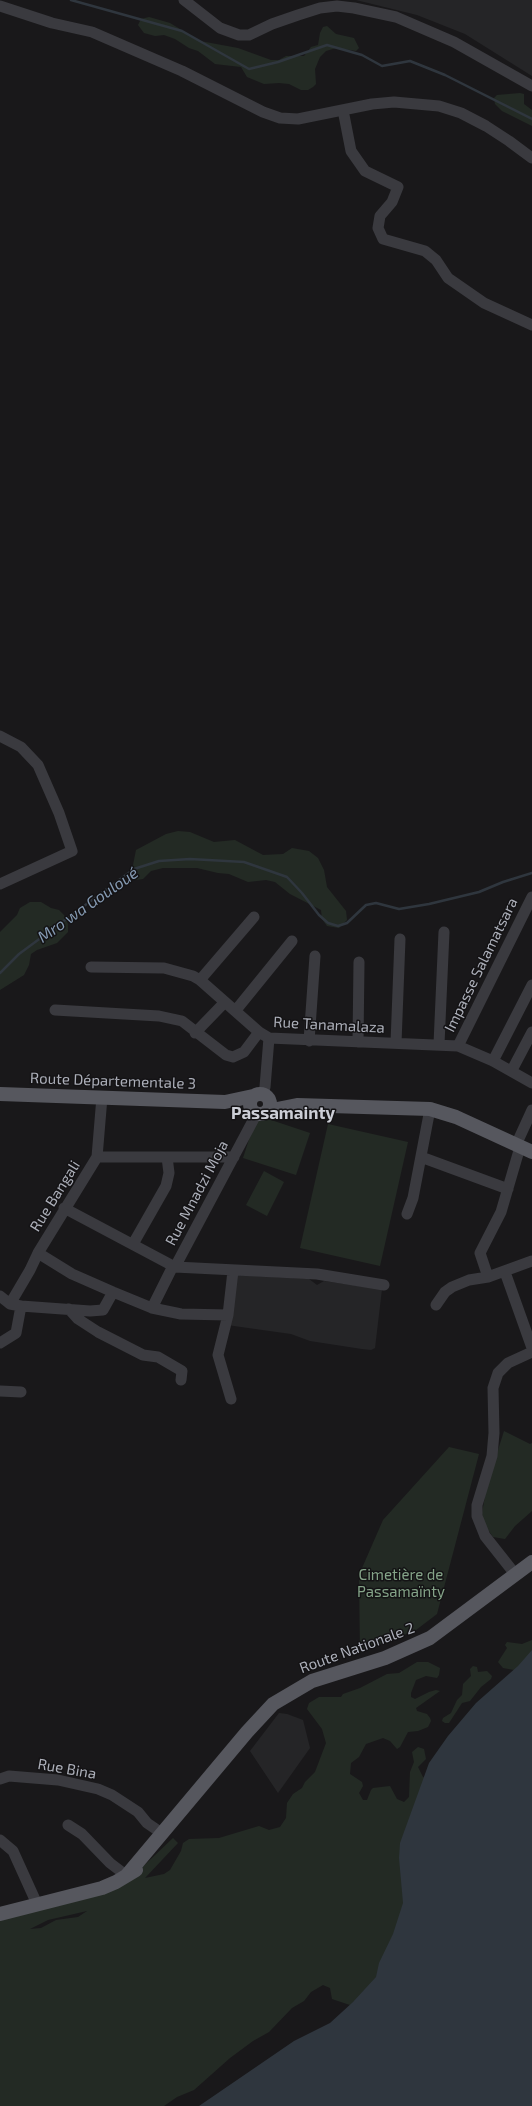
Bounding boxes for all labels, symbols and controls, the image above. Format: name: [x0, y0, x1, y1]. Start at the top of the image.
water label: Mro wa Gouloué: [34, 863, 142, 947]
street label: Impasse Salamatsara: [441, 895, 521, 1035]
street label: Rue Tanamalaza: [273, 1013, 385, 1037]
street label: Route Départementale 3: [30, 1069, 196, 1093]
district label: Passamainty: [231, 1103, 335, 1123]
street label: Rue Mnadzi Moja: [162, 1137, 232, 1249]
street label: Rue Bangali: [26, 1157, 84, 1235]
park label: Cimetière de Passamaïnty: [357, 1566, 445, 1601]
street label: Route Nationale 2: [297, 1619, 417, 1677]
street label: Rue Bina: [36, 1755, 98, 1783]

